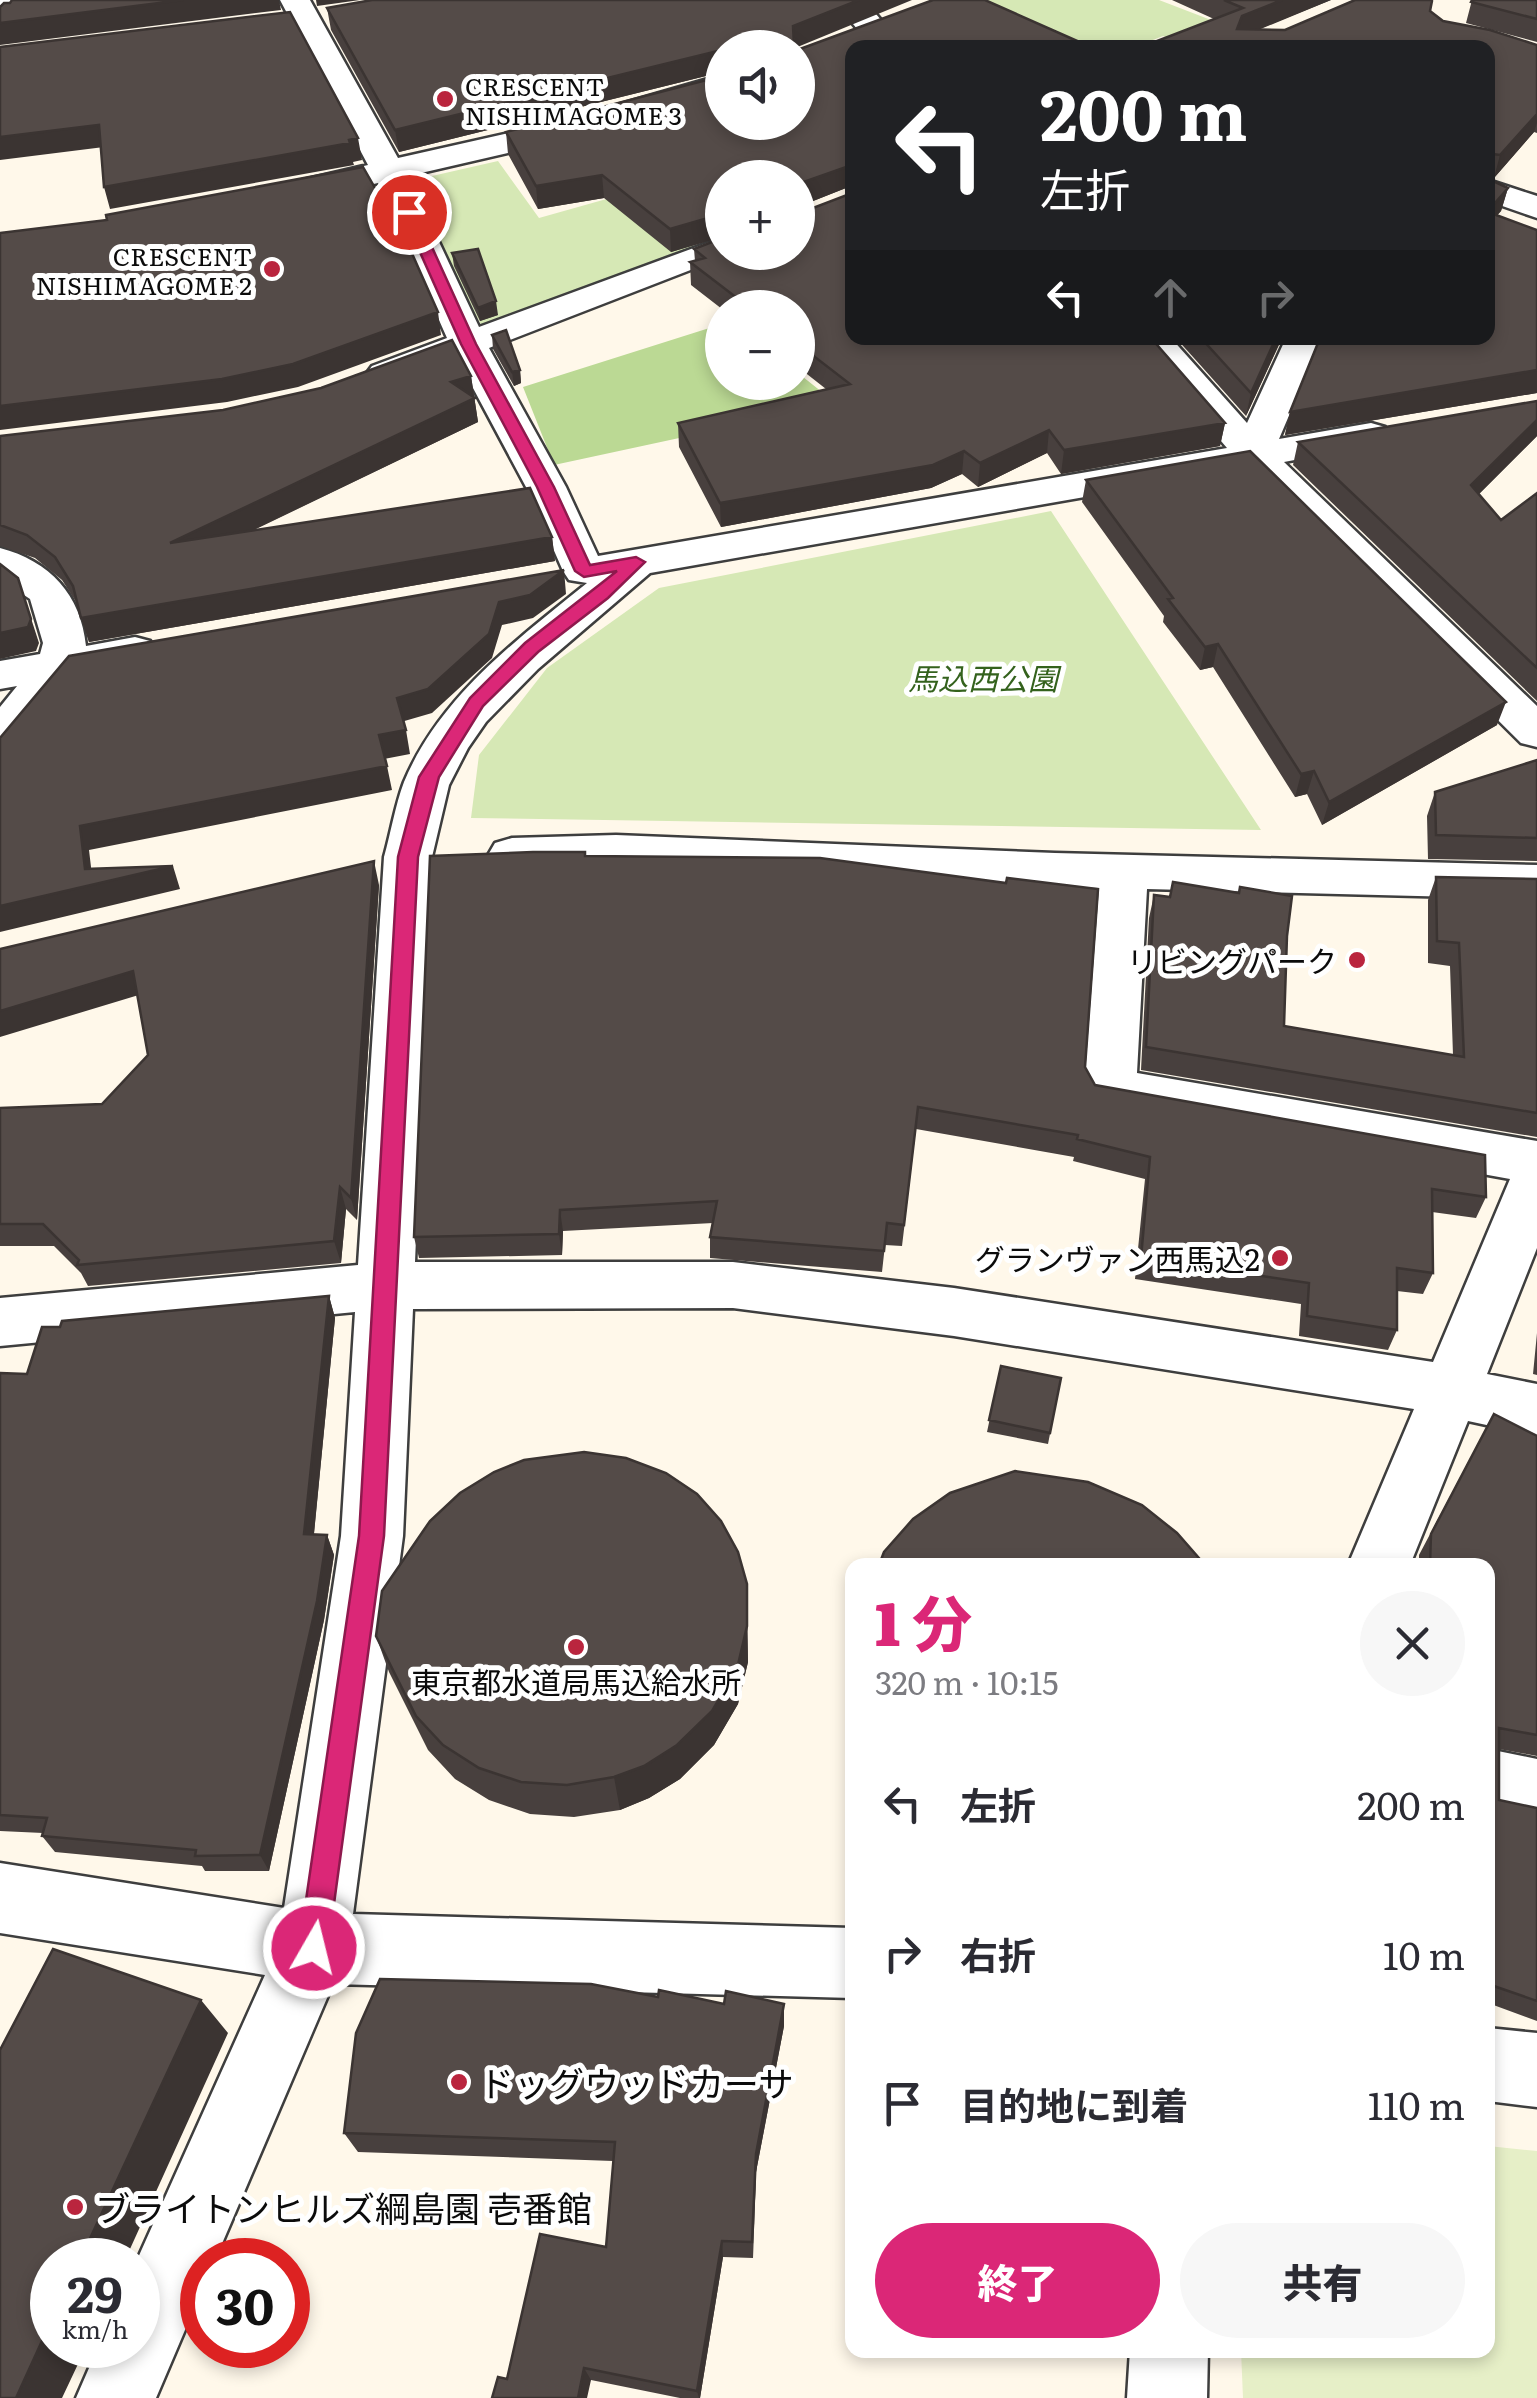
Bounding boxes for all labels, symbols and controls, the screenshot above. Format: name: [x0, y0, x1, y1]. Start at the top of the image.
map controls: [705, 30, 815, 400]
button: sound: [705, 30, 815, 140]
text: 200 m: [1040, 59, 1248, 163]
place label: CRESCENT NISHIMAGOME 3: [465, 67, 682, 133]
icon: left: [875, 80, 1005, 210]
marker: CRESCENT NISHIMAGOME 3: [434, 88, 456, 110]
text: 左折: [1040, 154, 1130, 221]
button: +: [705, 160, 815, 270]
pin: [367, 170, 452, 255]
icon: arrive: [382, 185, 437, 240]
place label: CRESCENT NISHIMAGOME 2: [36, 237, 252, 303]
marker: CRESCENT NISHIMAGOME 2: [261, 258, 283, 280]
icon: left: [1038, 270, 1093, 325]
icon: ahead: [1143, 270, 1198, 325]
icon: right: [1248, 270, 1303, 325]
button: −: [705, 290, 815, 400]
park label: 馬込西公園: [908, 655, 1062, 699]
place label: リビングパーク: [1127, 938, 1337, 982]
marker: リビングパーク: [1346, 949, 1368, 971]
place label: グランヴァン西馬込2: [975, 1236, 1260, 1280]
marker: グランヴァン西馬込2: [1269, 1247, 1291, 1269]
text: 1 分: [875, 1575, 972, 1664]
button: close: [1360, 1591, 1465, 1696]
marker: 東京都水道局馬込給水所: [565, 1636, 587, 1658]
text: 320 m · 10:15: [875, 1657, 1058, 1705]
place label: 東京都水道局馬込給水所: [411, 1659, 741, 1703]
text: 左折: [960, 1775, 1036, 1832]
text: 200 m: [1357, 1775, 1465, 1832]
icon: left: [875, 1776, 930, 1831]
position arrow: [262, 1896, 366, 2000]
text: 右折: [960, 1925, 1036, 1982]
text: 10 m: [1383, 1925, 1465, 1982]
icon: right: [875, 1926, 930, 1981]
place label: ドッグウッドカーサ: [479, 2056, 793, 2108]
marker: ドッグウッドカーサ: [448, 2071, 470, 2093]
text: 目的地に到着: [960, 2075, 1188, 2132]
text: 110 m: [1368, 2075, 1465, 2132]
icon: arrive: [875, 2076, 930, 2131]
place label: ブライトンヒルズ綱島園 壱番館: [95, 2181, 592, 2233]
marker: ブライトンヒルズ綱島園 壱番館: [64, 2196, 86, 2218]
button: 終了: [875, 2223, 1160, 2338]
button: 共有: [1180, 2223, 1465, 2338]
speed limit sign: 30: [180, 2238, 310, 2368]
text: 29: [67, 2254, 123, 2328]
text: km/h: [62, 2310, 128, 2347]

